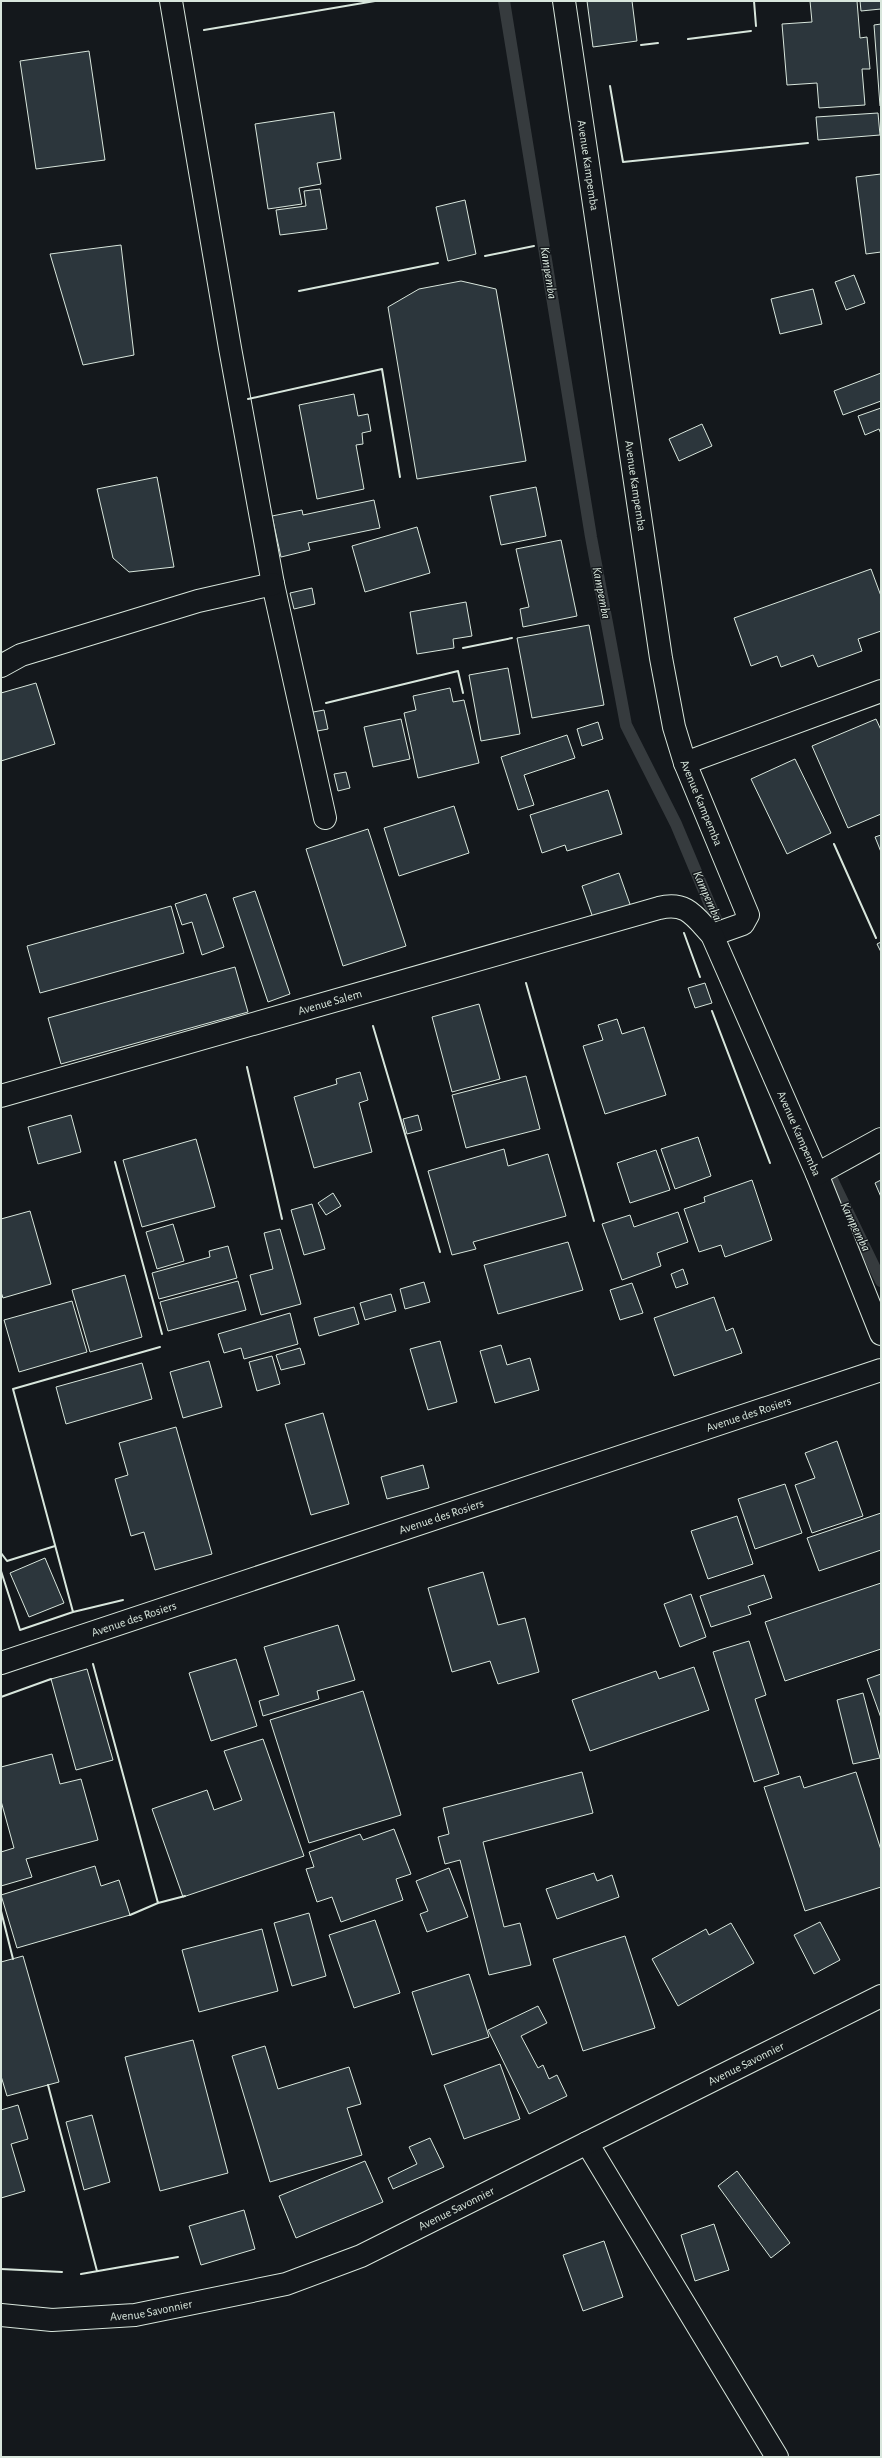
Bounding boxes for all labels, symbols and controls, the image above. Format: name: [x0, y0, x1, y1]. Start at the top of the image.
street label: Avenue Kampemba: [576, 119, 601, 212]
water label: Kampemba: [537, 246, 559, 300]
street label: Avenue Kampemba: [623, 440, 648, 532]
water label: Kampemba: [590, 566, 612, 620]
street label: Avenue Kampemba: [678, 758, 725, 848]
water label: Kampemba: [690, 869, 724, 923]
street label: Avenue Salem: [296, 987, 363, 1017]
street label: Avenue Kampemba: [775, 1089, 823, 1178]
water label: Kampemba: [838, 1200, 873, 1254]
street label: Avenue des Rosiers: [705, 1394, 793, 1434]
street label: Avenue des Rosiers: [397, 1497, 485, 1536]
street label: Avenue des Rosiers: [90, 1599, 178, 1638]
street label: Avenue Savonnier: [706, 2040, 786, 2087]
street label: Avenue Savonnier: [416, 2184, 496, 2232]
street label: Avenue Savonnier: [110, 2297, 193, 2322]

